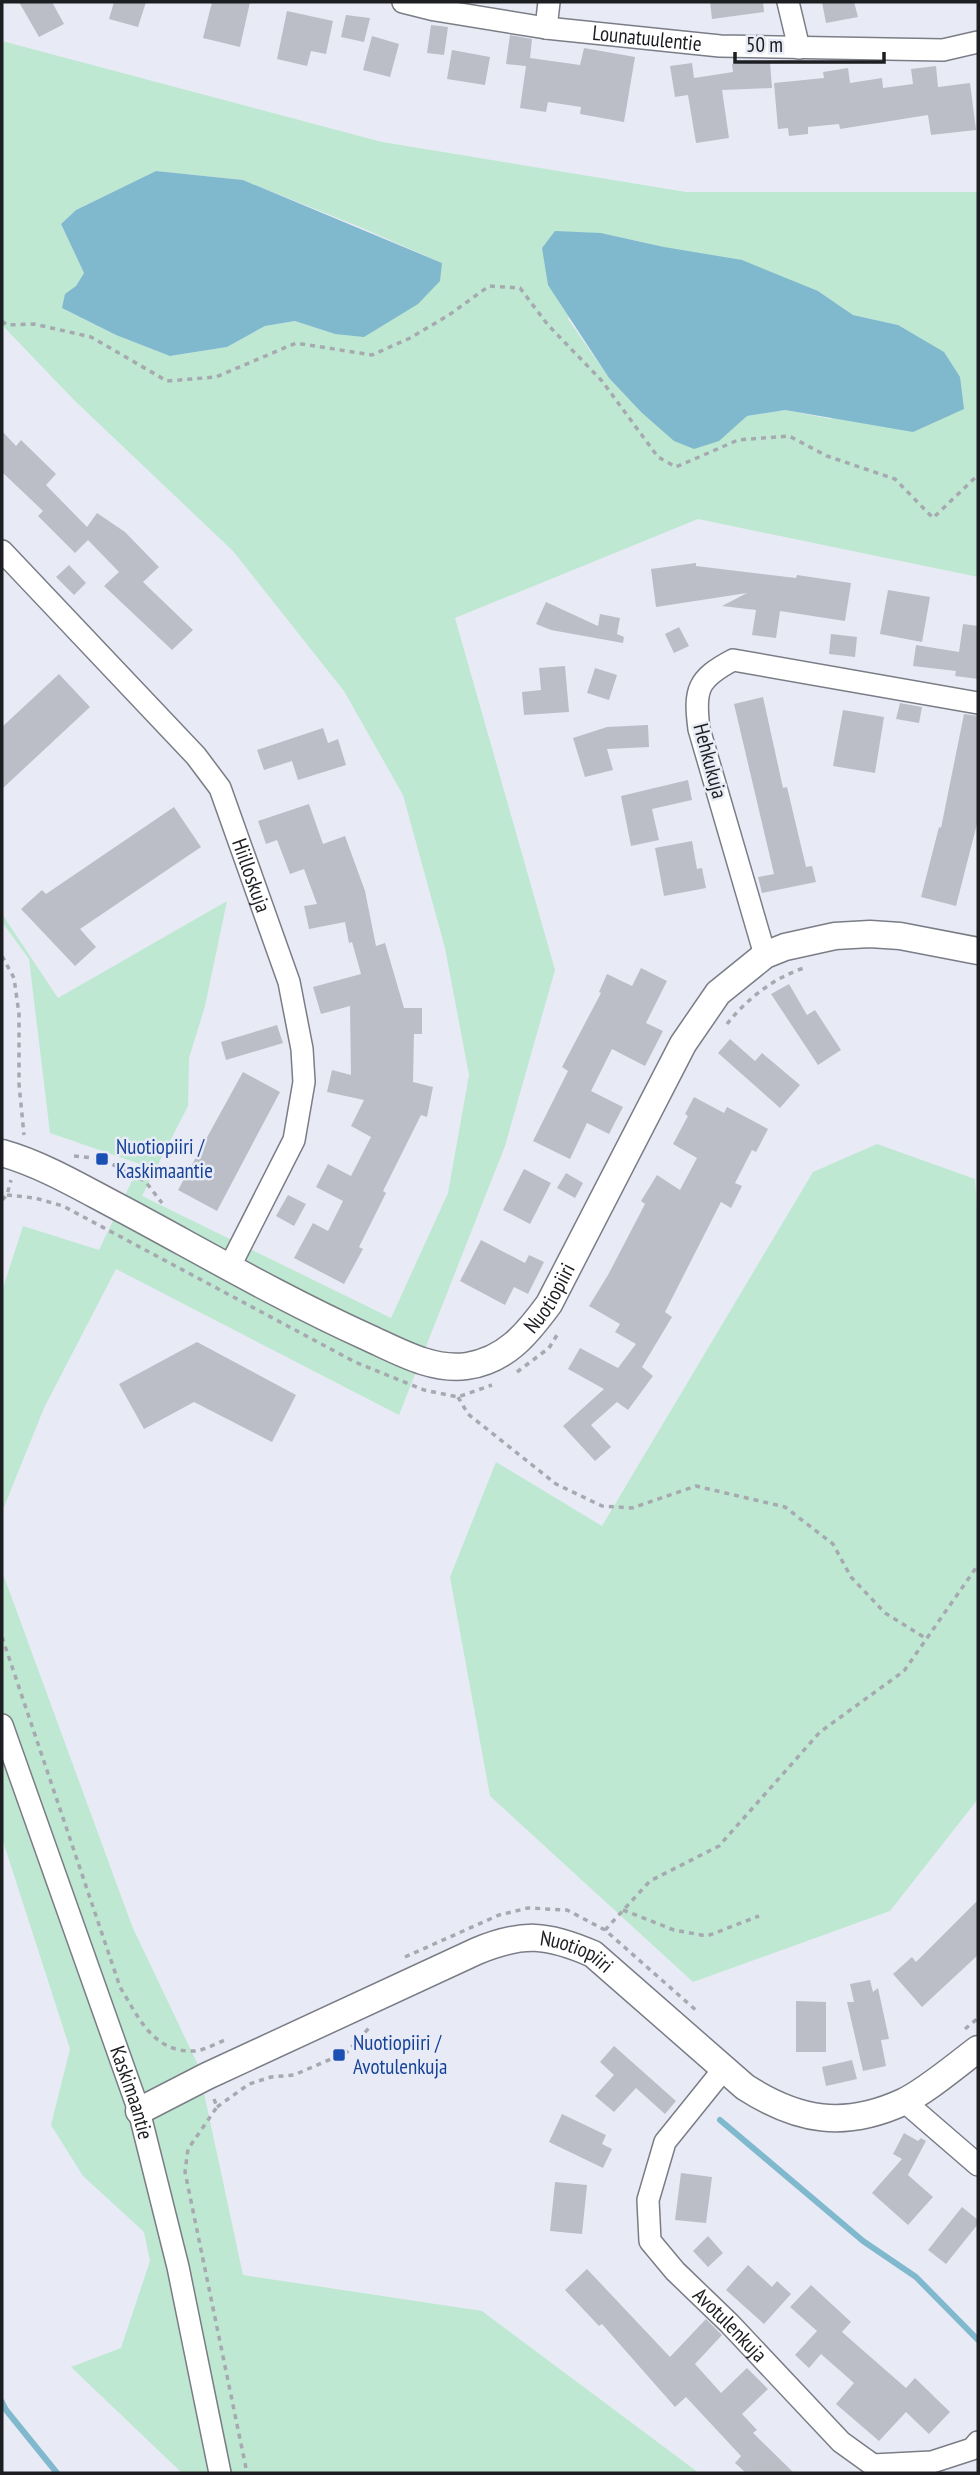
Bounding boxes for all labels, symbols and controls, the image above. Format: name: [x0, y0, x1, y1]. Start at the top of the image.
street label: Lounatuulentie: [591, 19, 703, 57]
scale bar: [735, 21, 884, 65]
text: 50 m: [746, 31, 783, 58]
street label: Hehkukuja: [688, 720, 733, 801]
street label: Hiilloskuja: [226, 835, 277, 916]
place label: Nuotiopiiri / Kaskimaantie: [116, 1133, 213, 1184]
marker: Nuotiopiiri / Kaskimaantie: [94, 1151, 110, 1167]
street label: Nuotiopiiri: [518, 1258, 581, 1339]
street label: Nuotiopiiri: [538, 1924, 619, 1978]
place label: Nuotiopiiri / Avotulenkuja: [353, 2029, 447, 2080]
street label: Kaskimaantie: [104, 2042, 160, 2142]
marker: Nuotiopiiri / Avotulenkuja: [331, 2047, 347, 2063]
street label: Avotulenkuja: [687, 2282, 773, 2368]

